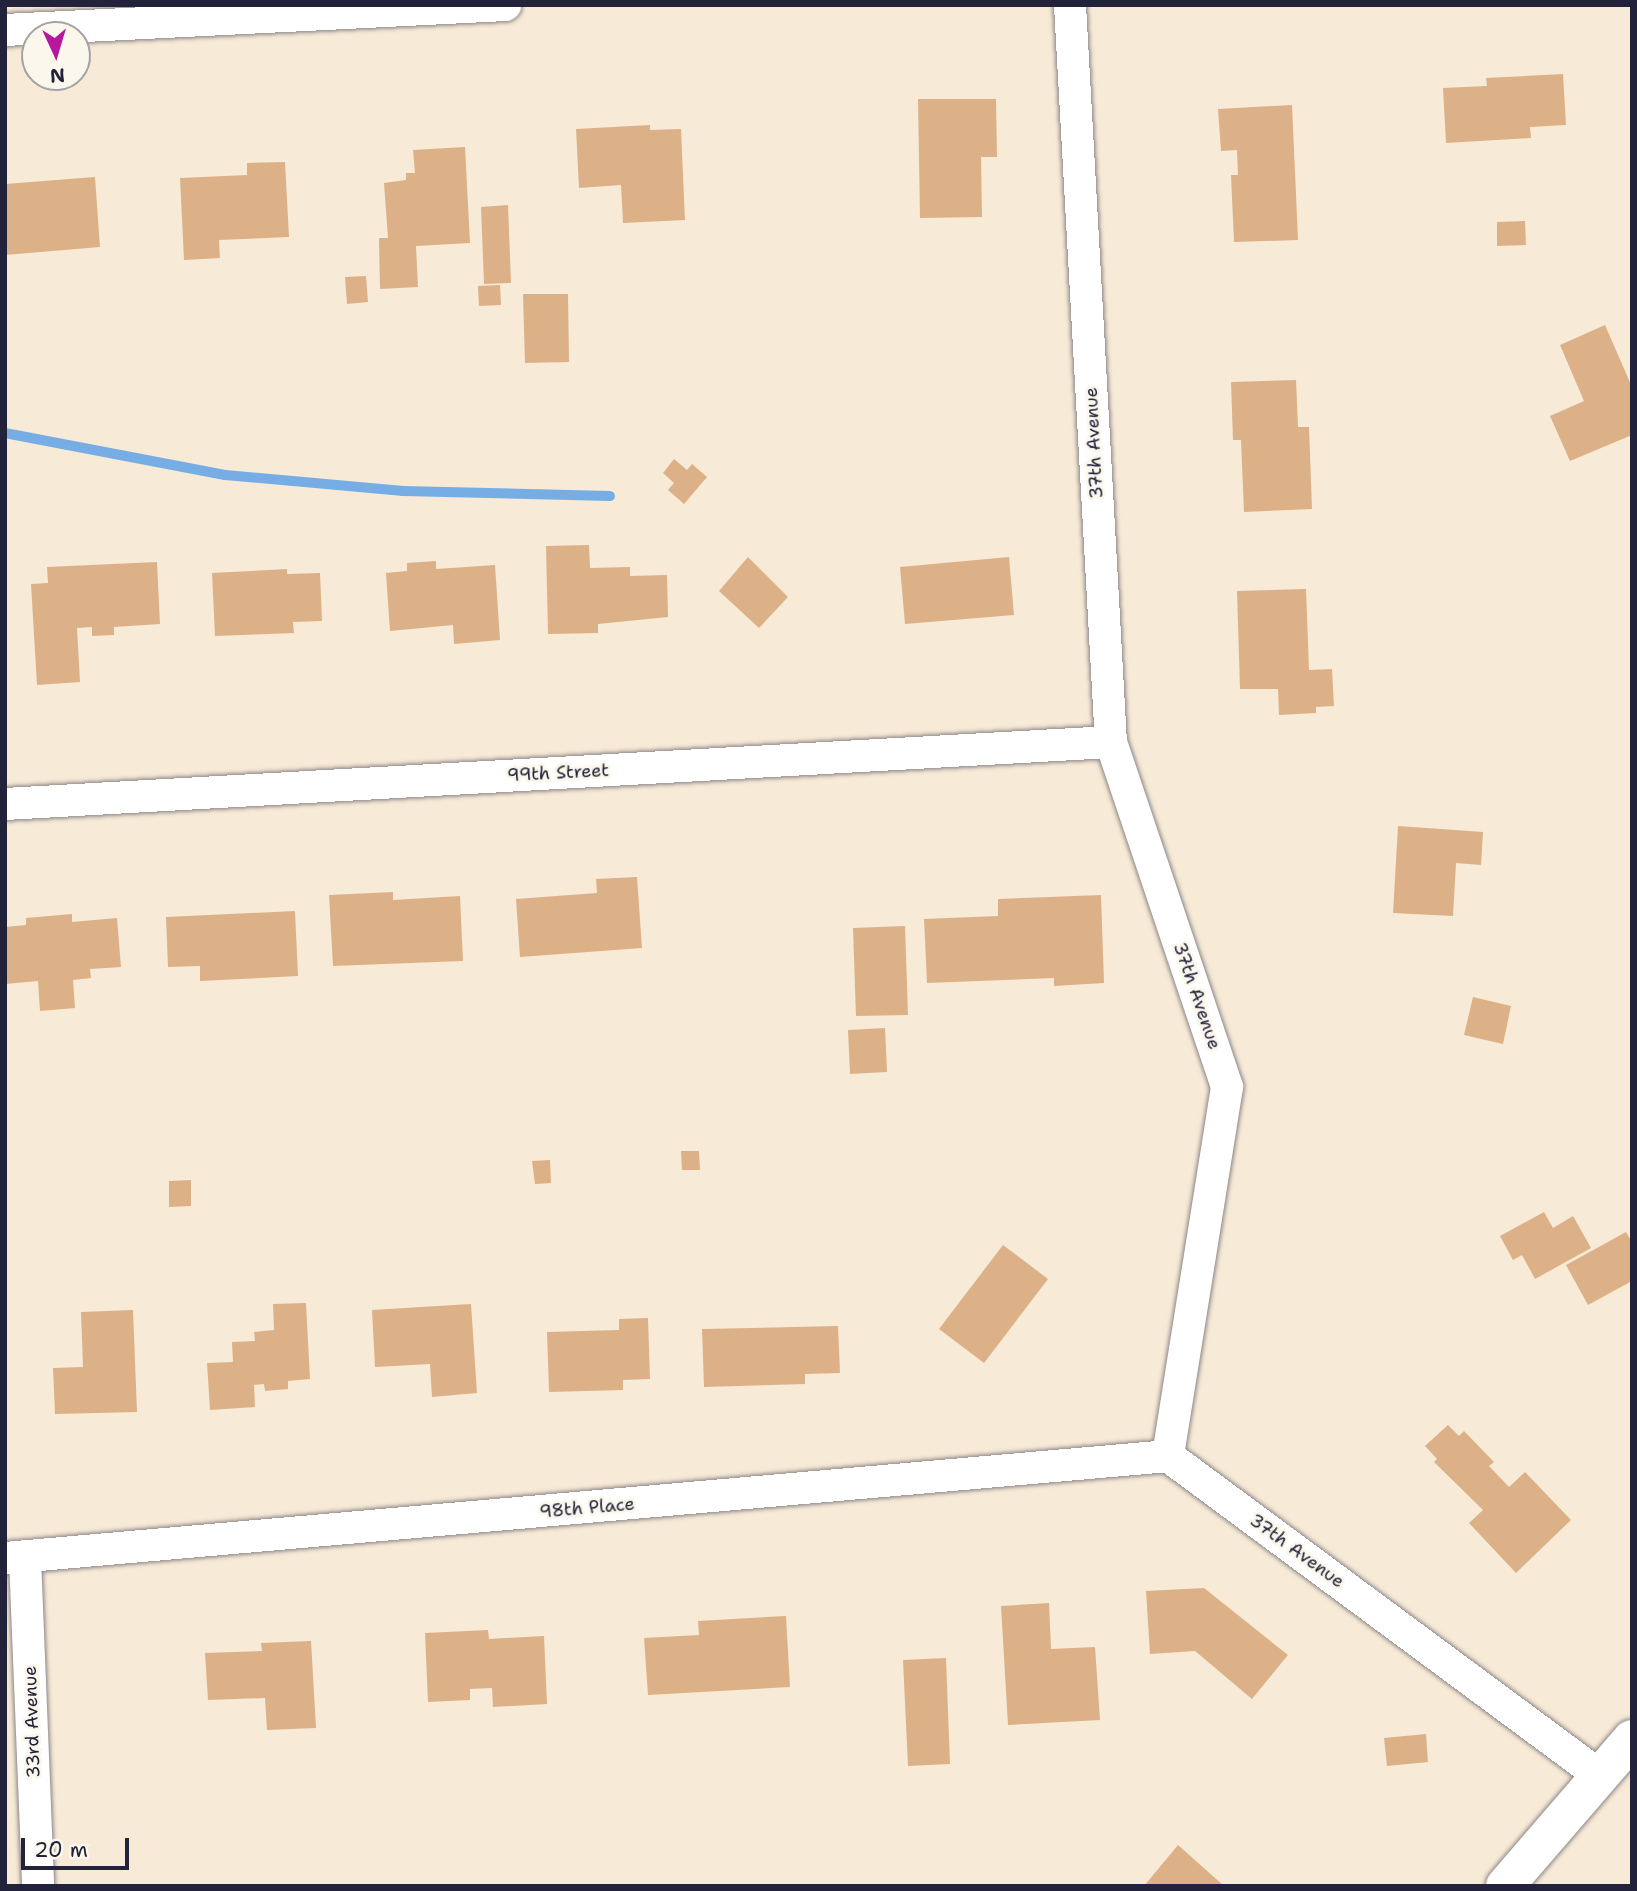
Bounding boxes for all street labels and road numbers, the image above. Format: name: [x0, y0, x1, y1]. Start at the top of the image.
street label: 37th Avenue: [1080, 387, 1108, 499]
street label: 99th Street: [506, 760, 610, 786]
street label: 37th Avenue: [1169, 940, 1225, 1052]
street label: 98th Place: [539, 1493, 635, 1523]
street label: 37th Avenue: [1245, 1509, 1349, 1593]
street label: 33rd Avenue: [19, 1665, 45, 1779]

